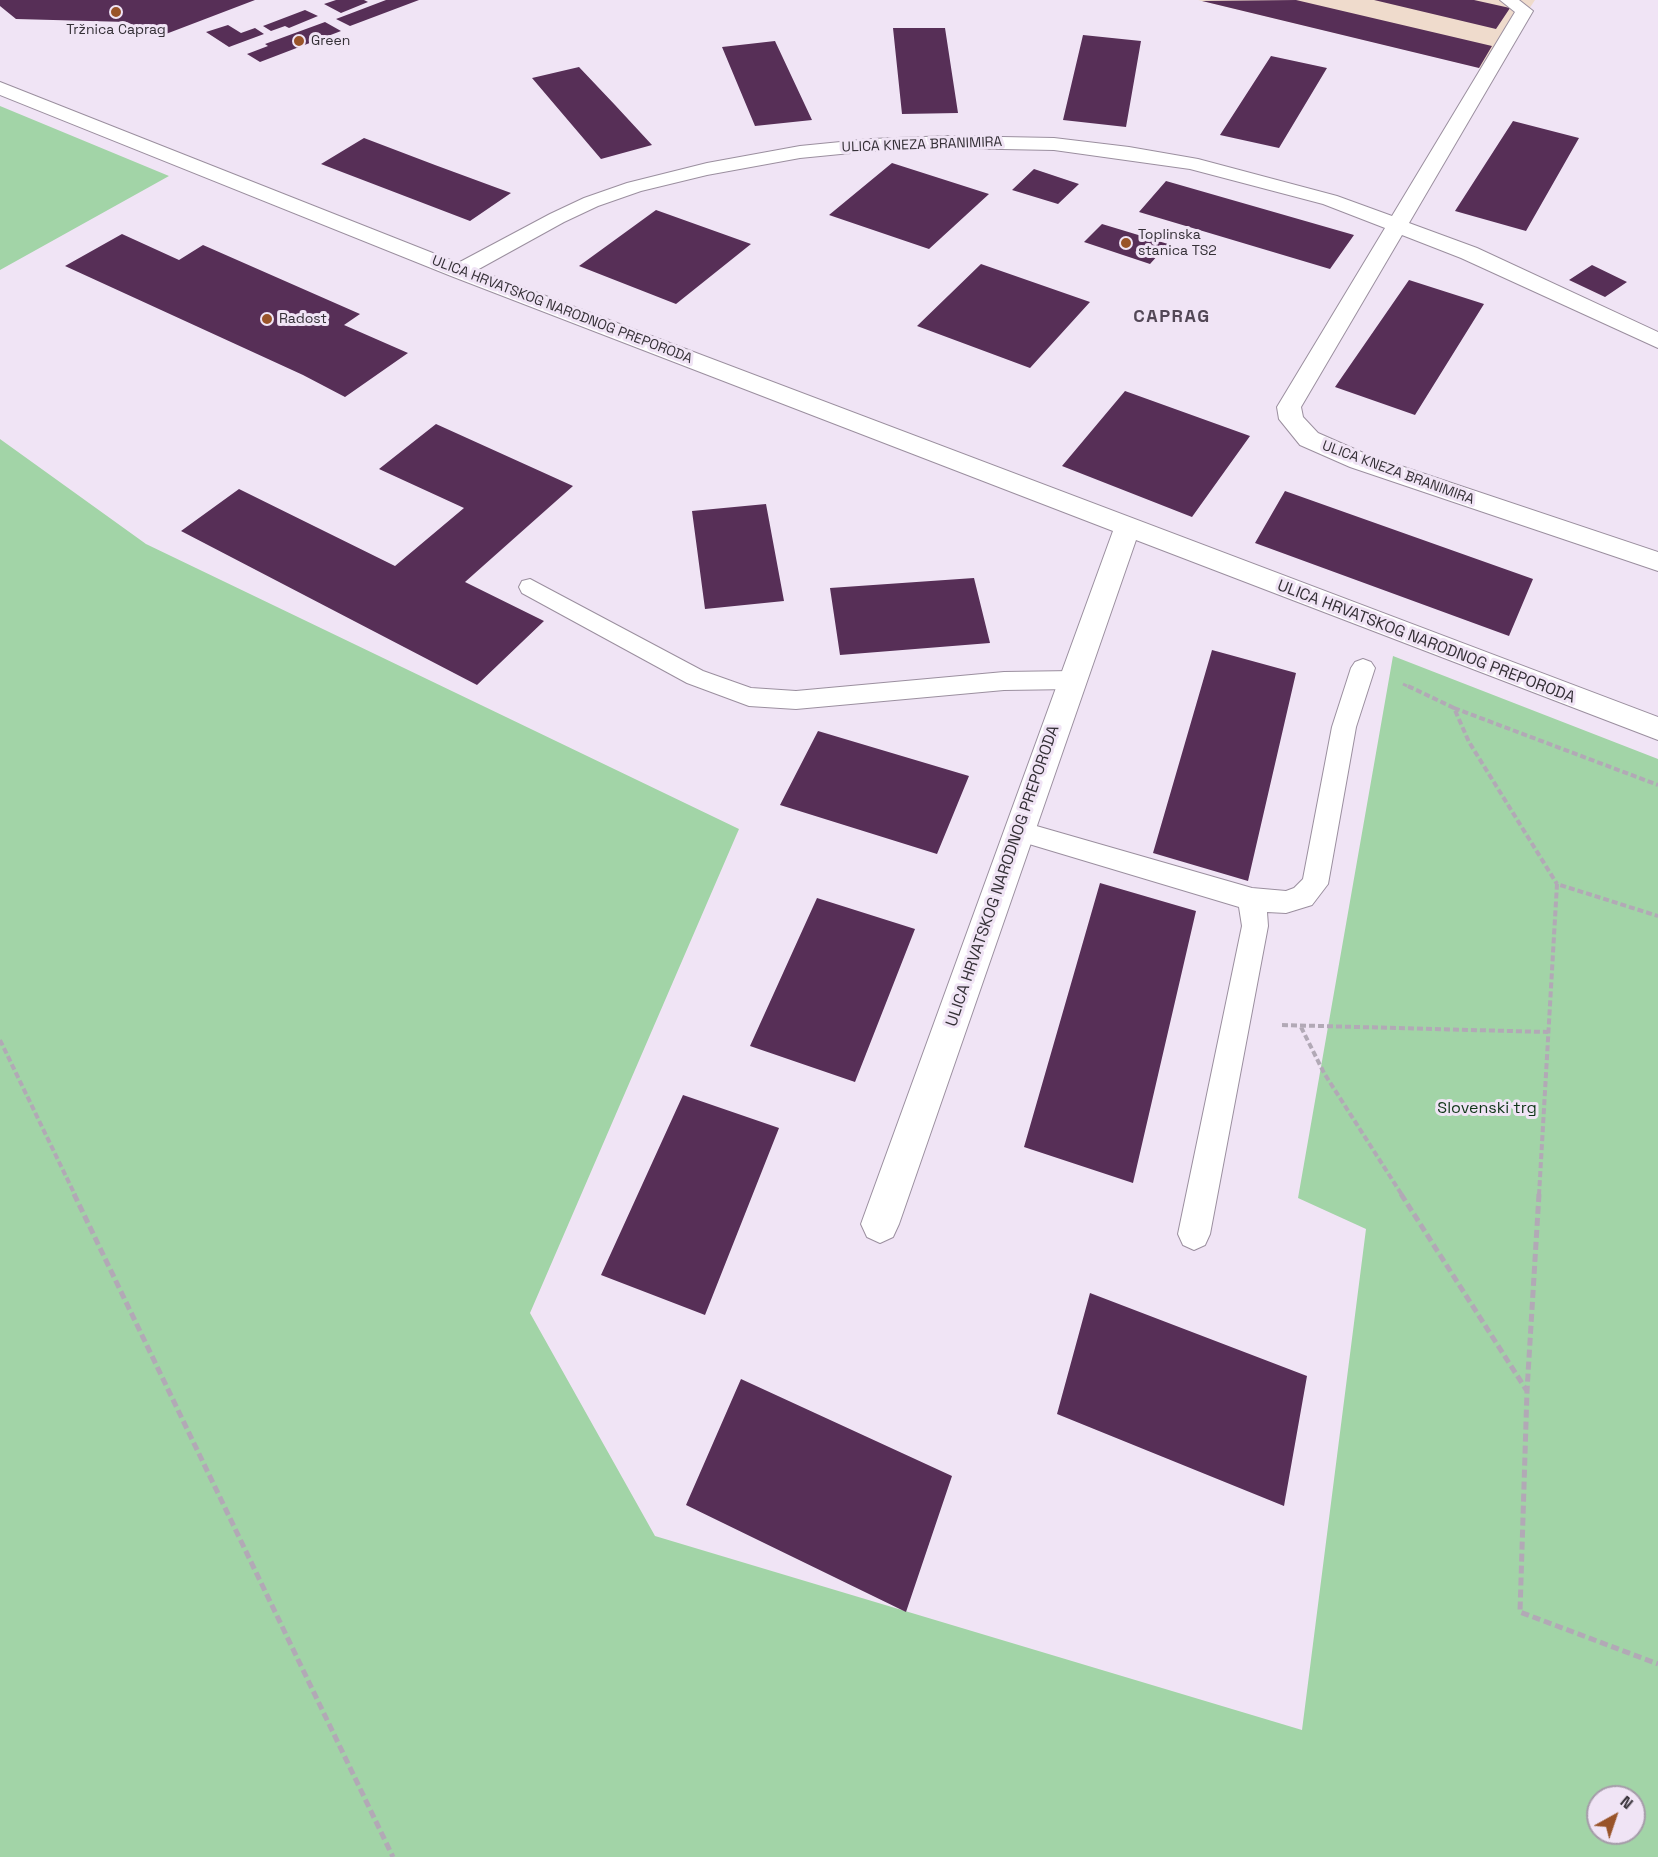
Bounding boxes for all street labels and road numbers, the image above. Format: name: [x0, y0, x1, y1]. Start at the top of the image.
street label: ULICA KNEZA BRANIMIRA: [841, 134, 1003, 156]
street label: ULICA HRVATSKOG NARODNOG PREPORODA: [429, 252, 695, 368]
street label: ULICA KNEZA BRANIMIRA: [1320, 438, 1476, 508]
street label: ULICA HRVATSKOG NARODNOG PREPORODA: [1274, 576, 1578, 708]
street label: ULICA HRVATSKOG NARODNOG PREPORODA: [942, 723, 1064, 1029]

